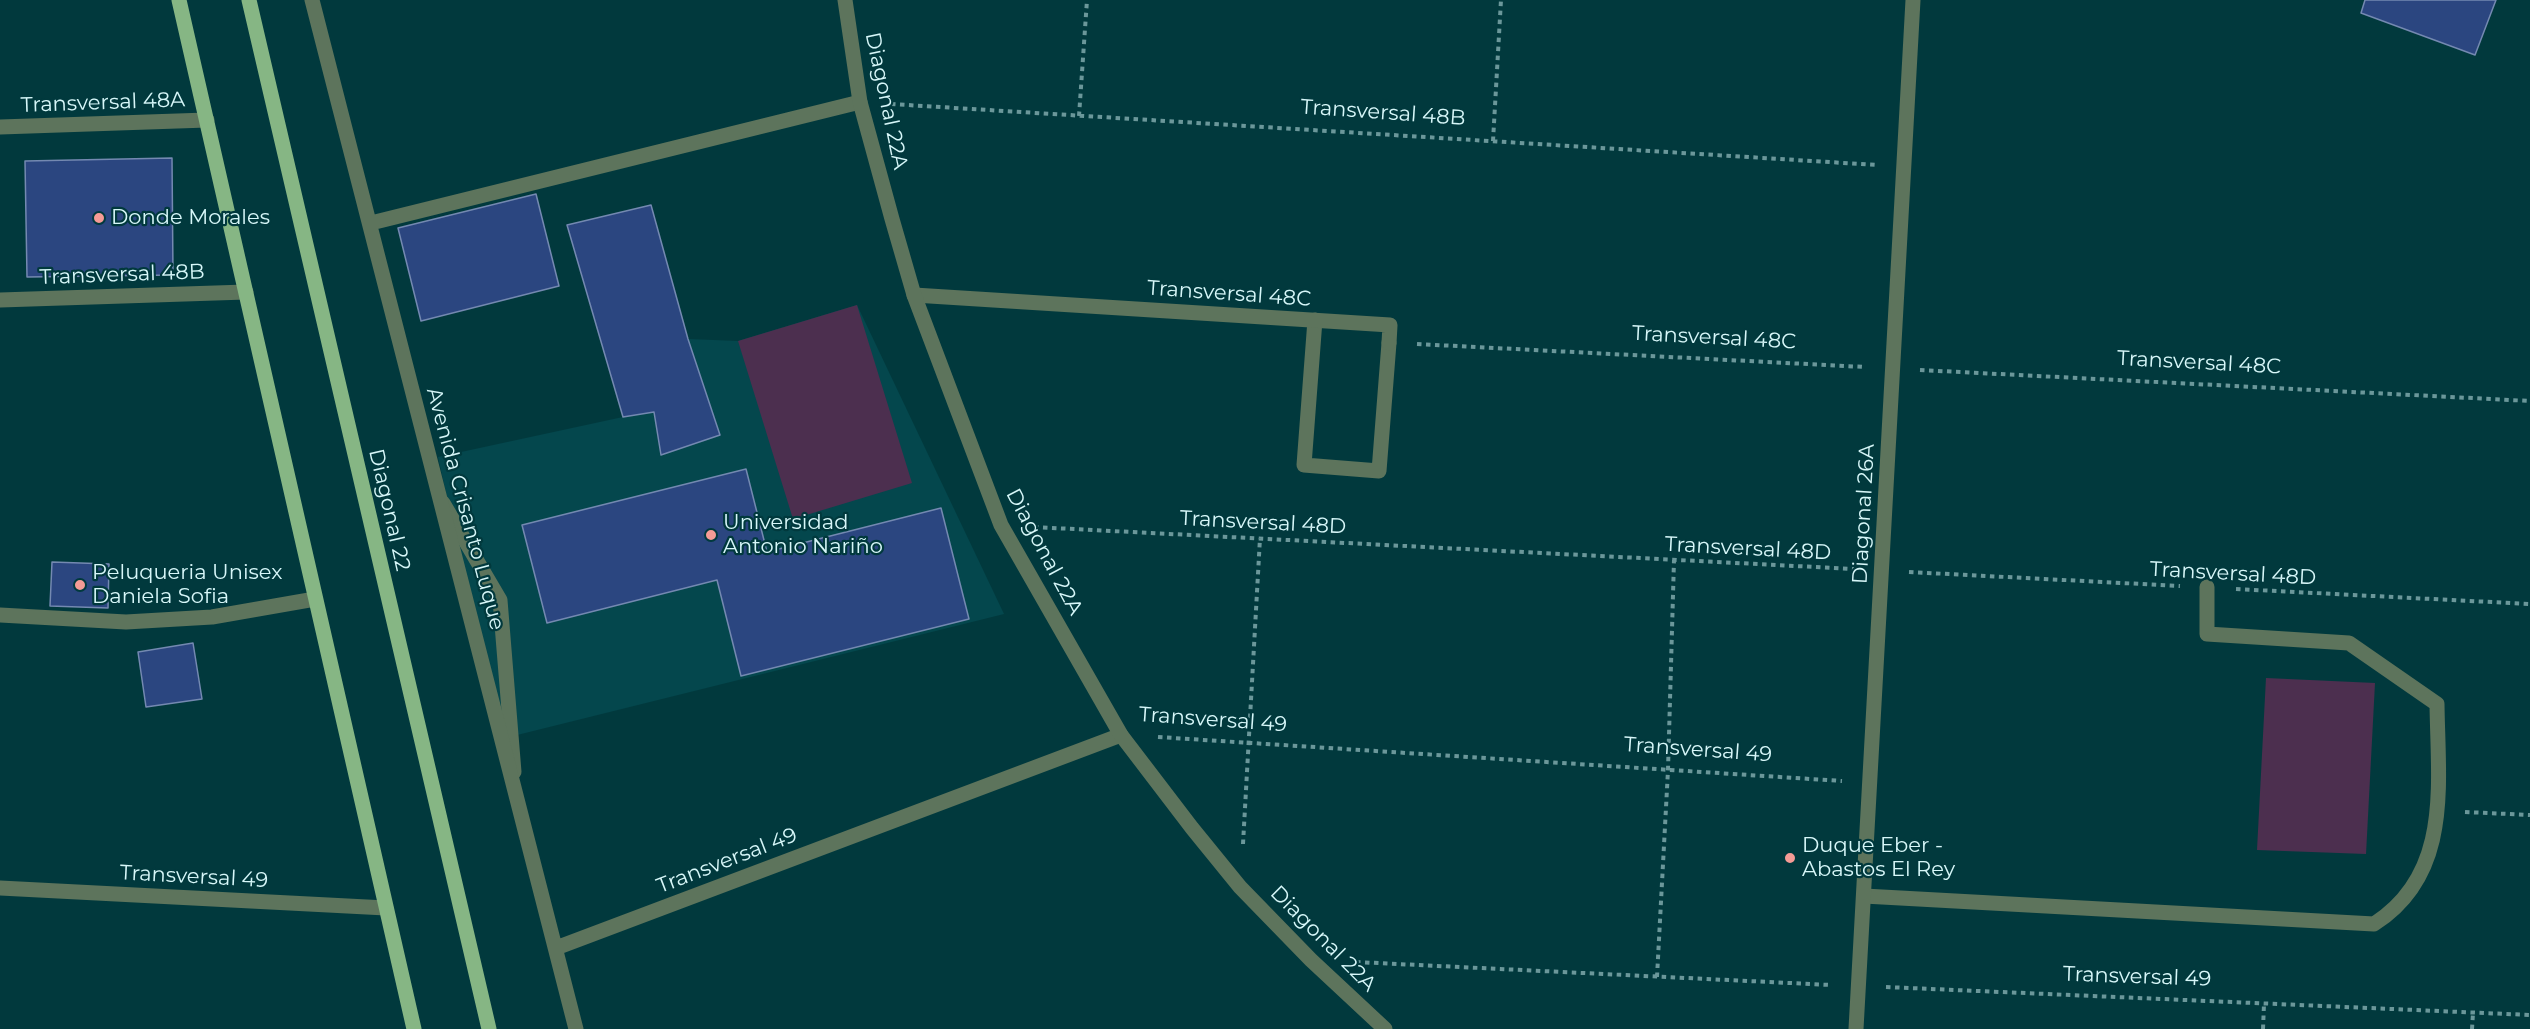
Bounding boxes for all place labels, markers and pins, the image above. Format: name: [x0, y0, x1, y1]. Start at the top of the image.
place label: Donde Morales: [111, 205, 270, 231]
marker: Donde Morales: [92, 211, 106, 225]
place label: Universidad Antonio Nariño: [723, 510, 883, 560]
marker: Universidad Antonio Nariño: [704, 528, 718, 542]
place label: Peluqueria Unisex Daniela Sofia: [92, 560, 282, 610]
marker: Peluqueria Unisex Daniela Sofia: [73, 578, 87, 592]
place label: Duque Eber - Abastos El Rey: [1802, 833, 1955, 883]
marker: Duque Eber - Abastos El Rey: [1783, 851, 1797, 865]

